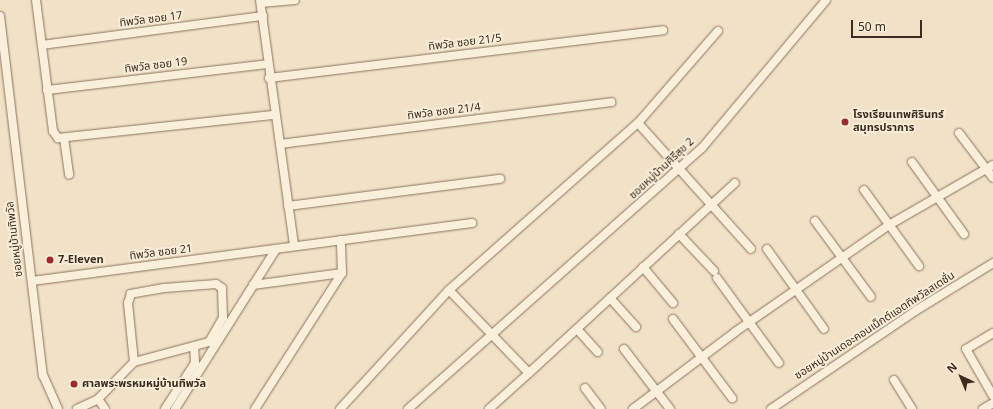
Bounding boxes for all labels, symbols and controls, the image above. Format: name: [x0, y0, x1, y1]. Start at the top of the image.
street label: ทิพวัล ซอย 17: [119, 10, 183, 30]
scale bar: [853, 12, 924, 38]
text: 50 m: [858, 18, 886, 36]
street label: ทิพวัล ซอย 21/5: [428, 32, 502, 54]
street label: ทิพวัล ซอย 19: [124, 56, 188, 76]
street label: ทิพวัล ซอย 21/4: [407, 101, 481, 123]
place label: โรงเรียนเทพศิรินทร์ สมุทรปราการ: [853, 109, 944, 135]
marker: โรงเรียนเทพศิรินทร์ สมุทรปราการ: [840, 117, 850, 127]
street label: ซอยหมู่บ้านศิรีสุข 2: [627, 136, 697, 202]
street label: ซอยหมู่บ้านทิพวัล: [4, 200, 26, 278]
street label: ทิพวัล ซอย 21: [129, 243, 193, 263]
place label: 7-Eleven: [58, 253, 104, 267]
marker: 7-Eleven: [45, 255, 55, 265]
street label: ซอยหมู่บ้านเดอะคอนเน็กต์แอตทิพวัลสเตชั่น: [793, 269, 957, 383]
north arrow: [941, 357, 981, 397]
text: N: [943, 359, 961, 377]
place label: ศาลพระพรหมหมู่บ้านทิพวัล: [82, 377, 206, 391]
marker: ศาลพระพรหมหมู่บ้านทิพวัล: [69, 379, 79, 389]

